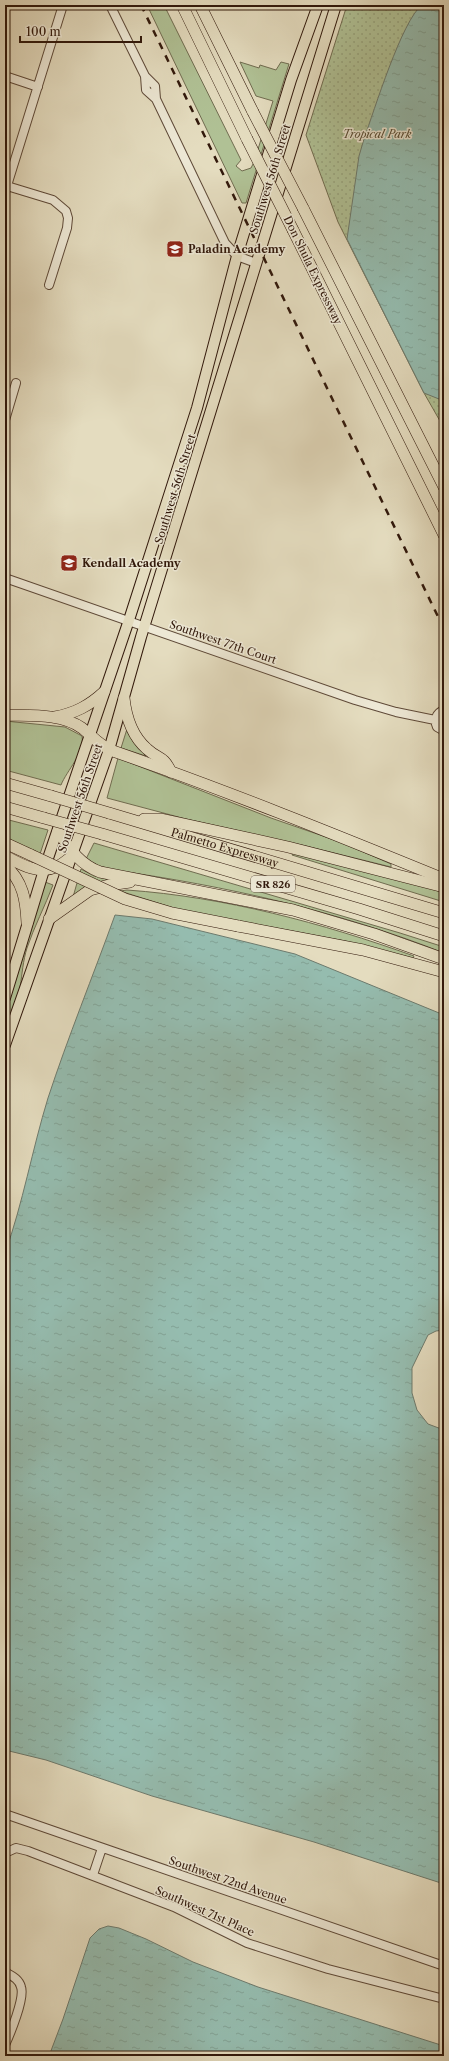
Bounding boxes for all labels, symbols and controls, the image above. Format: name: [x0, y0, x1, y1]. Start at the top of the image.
scale bar: [20, 18, 141, 44]
text: 100 m: [26, 24, 61, 39]
street label: Southwest 56th Street: [247, 122, 293, 236]
park label: Tropical Park: [343, 127, 412, 141]
street label: Don Shula Expressway: [281, 213, 346, 327]
school or university icon: Paladin Academy: [165, 239, 185, 259]
place label: Paladin Academy: [188, 242, 285, 256]
street label: Southwest 56th Street: [152, 432, 198, 546]
school or university icon: Kendall Academy: [59, 553, 79, 573]
place label: Kendall Academy: [82, 556, 181, 570]
street label: Southwest 77th Court: [168, 617, 278, 667]
street label: Southwest 56th Street: [55, 742, 105, 854]
street label: Palmetto Expressway: [169, 825, 281, 871]
road number: SR 826: [251, 876, 295, 892]
street label: Southwest 72nd Avenue: [167, 1853, 289, 1907]
street label: Southwest 71st Place: [153, 1883, 257, 1939]

